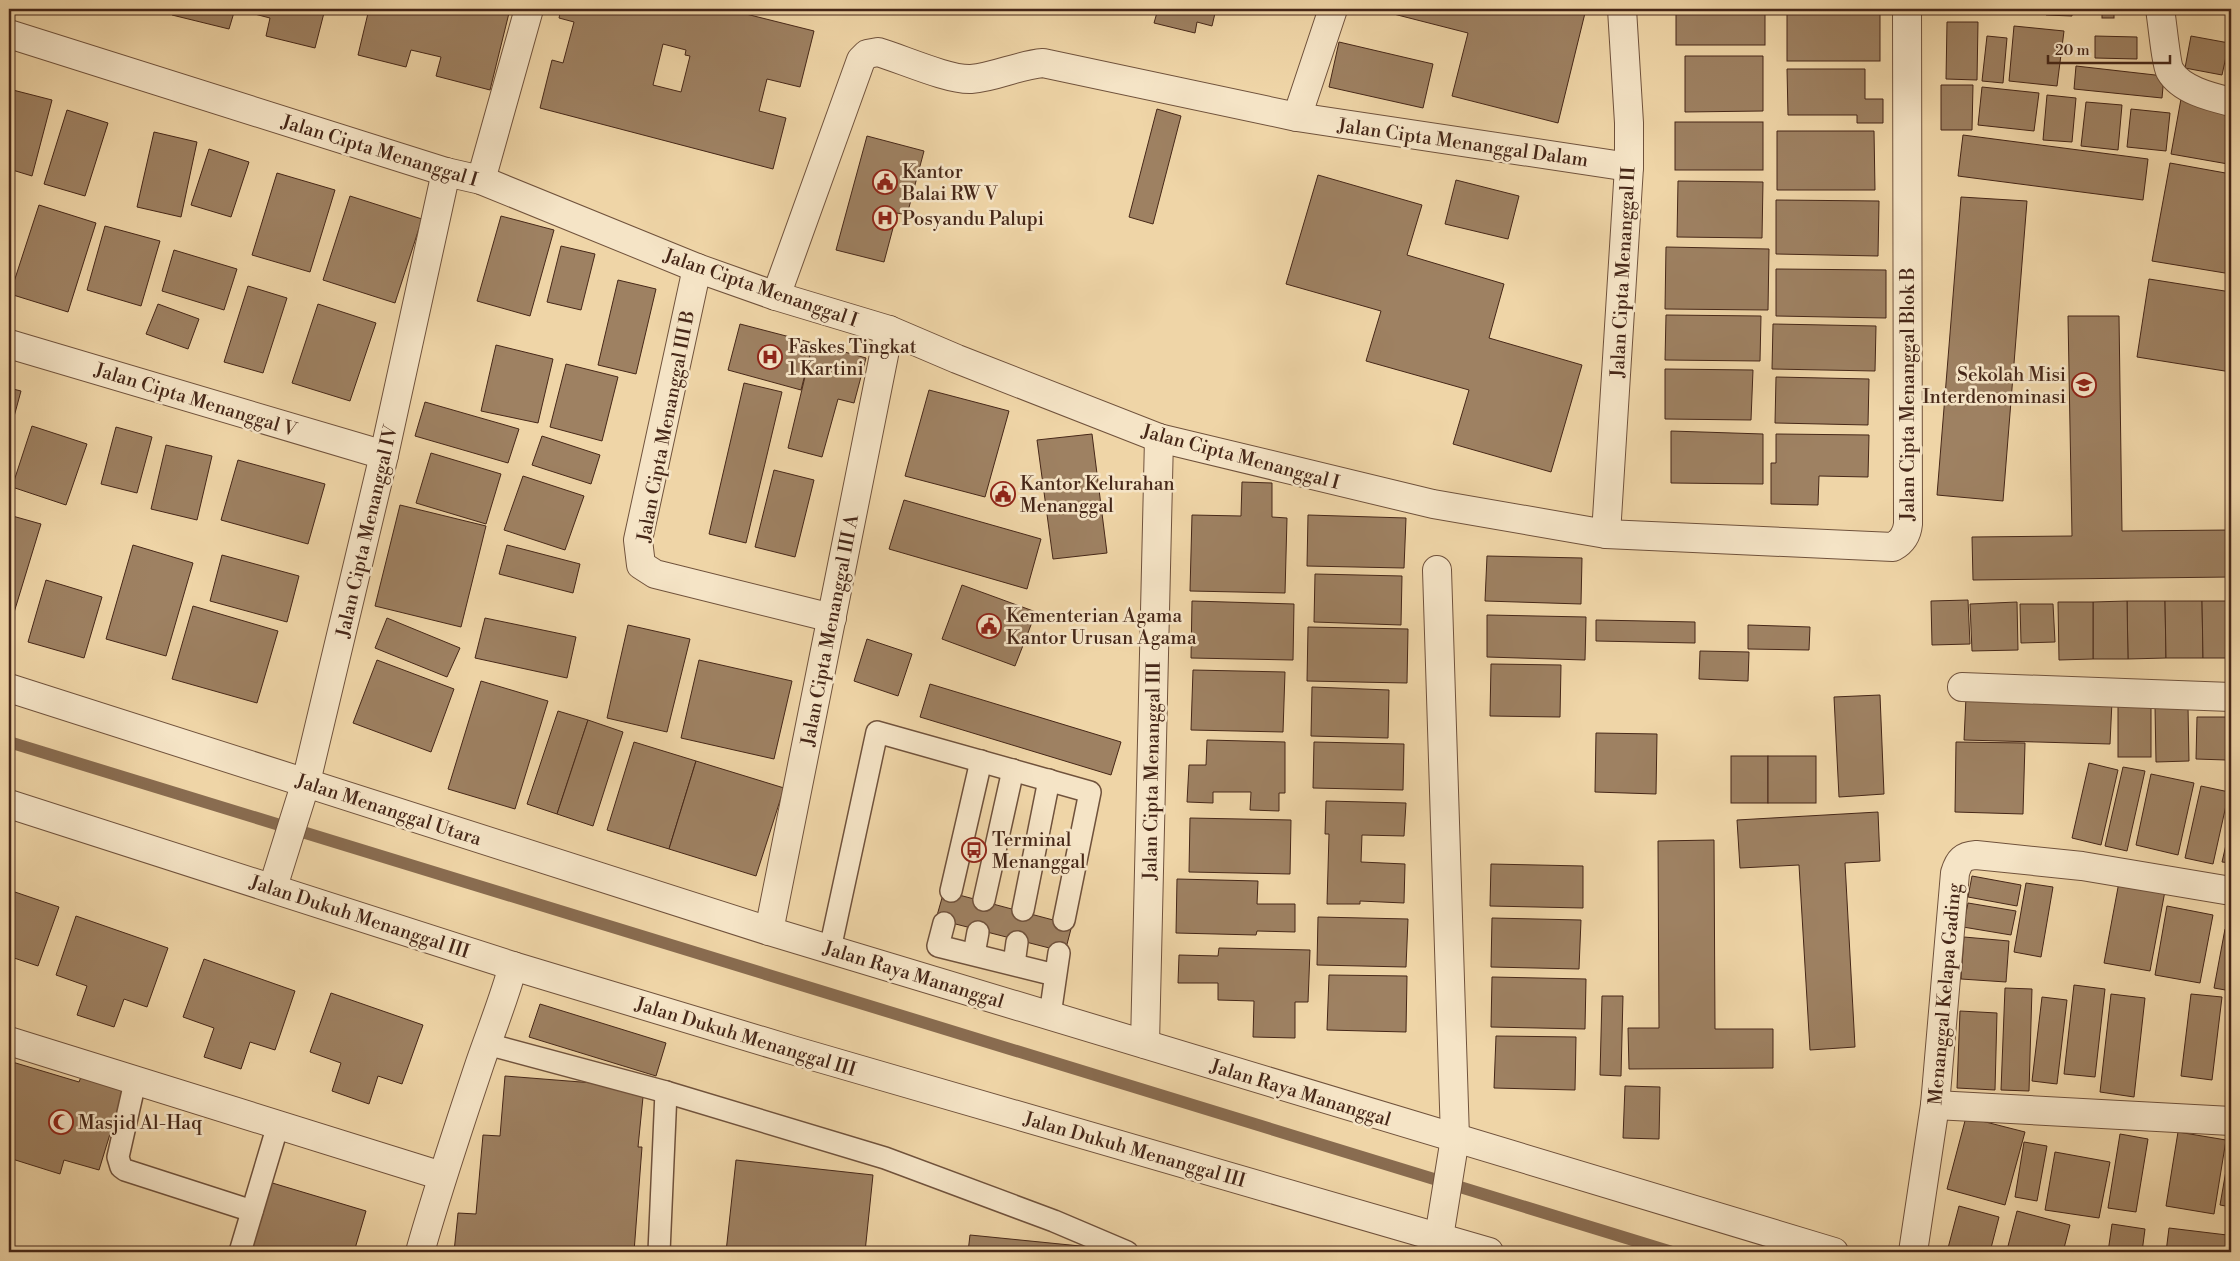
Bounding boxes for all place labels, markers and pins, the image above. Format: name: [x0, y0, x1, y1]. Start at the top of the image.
place label: Kantor Balai RW V: [901, 160, 998, 206]
public building icon: Kantor Balai RW V: [872, 169, 898, 195]
hospital icon: Posyandu Palupi: [872, 205, 898, 231]
place label: Posyandu Palupi: [902, 207, 1044, 231]
place label: Faskes Tingkat 1 Kartini: [788, 335, 917, 381]
hospital icon: Faskes Tingkat 1 Kartini: [757, 344, 783, 370]
place label: Sekolah Misi Interdenominasi: [1922, 363, 2066, 409]
school or university icon: Sekolah Misi Interdenominasi: [2071, 372, 2097, 398]
place label: Kantor Kelurahan Menanggal: [1020, 472, 1175, 518]
public building icon: Kantor Kelurahan Menanggal: [990, 481, 1016, 507]
place label: Kementerian Agama Kantor Urusan Agama: [1006, 604, 1197, 650]
public building icon: Kementerian Agama Kantor Urusan Agama: [976, 613, 1002, 639]
place label: Terminal Menanggal: [992, 828, 1086, 874]
bus stop icon: Terminal Menanggal: [961, 837, 987, 863]
mosque icon: Masjid Al-Haq: [48, 1109, 74, 1135]
place label: Masjid Al-Haq: [78, 1111, 202, 1135]

